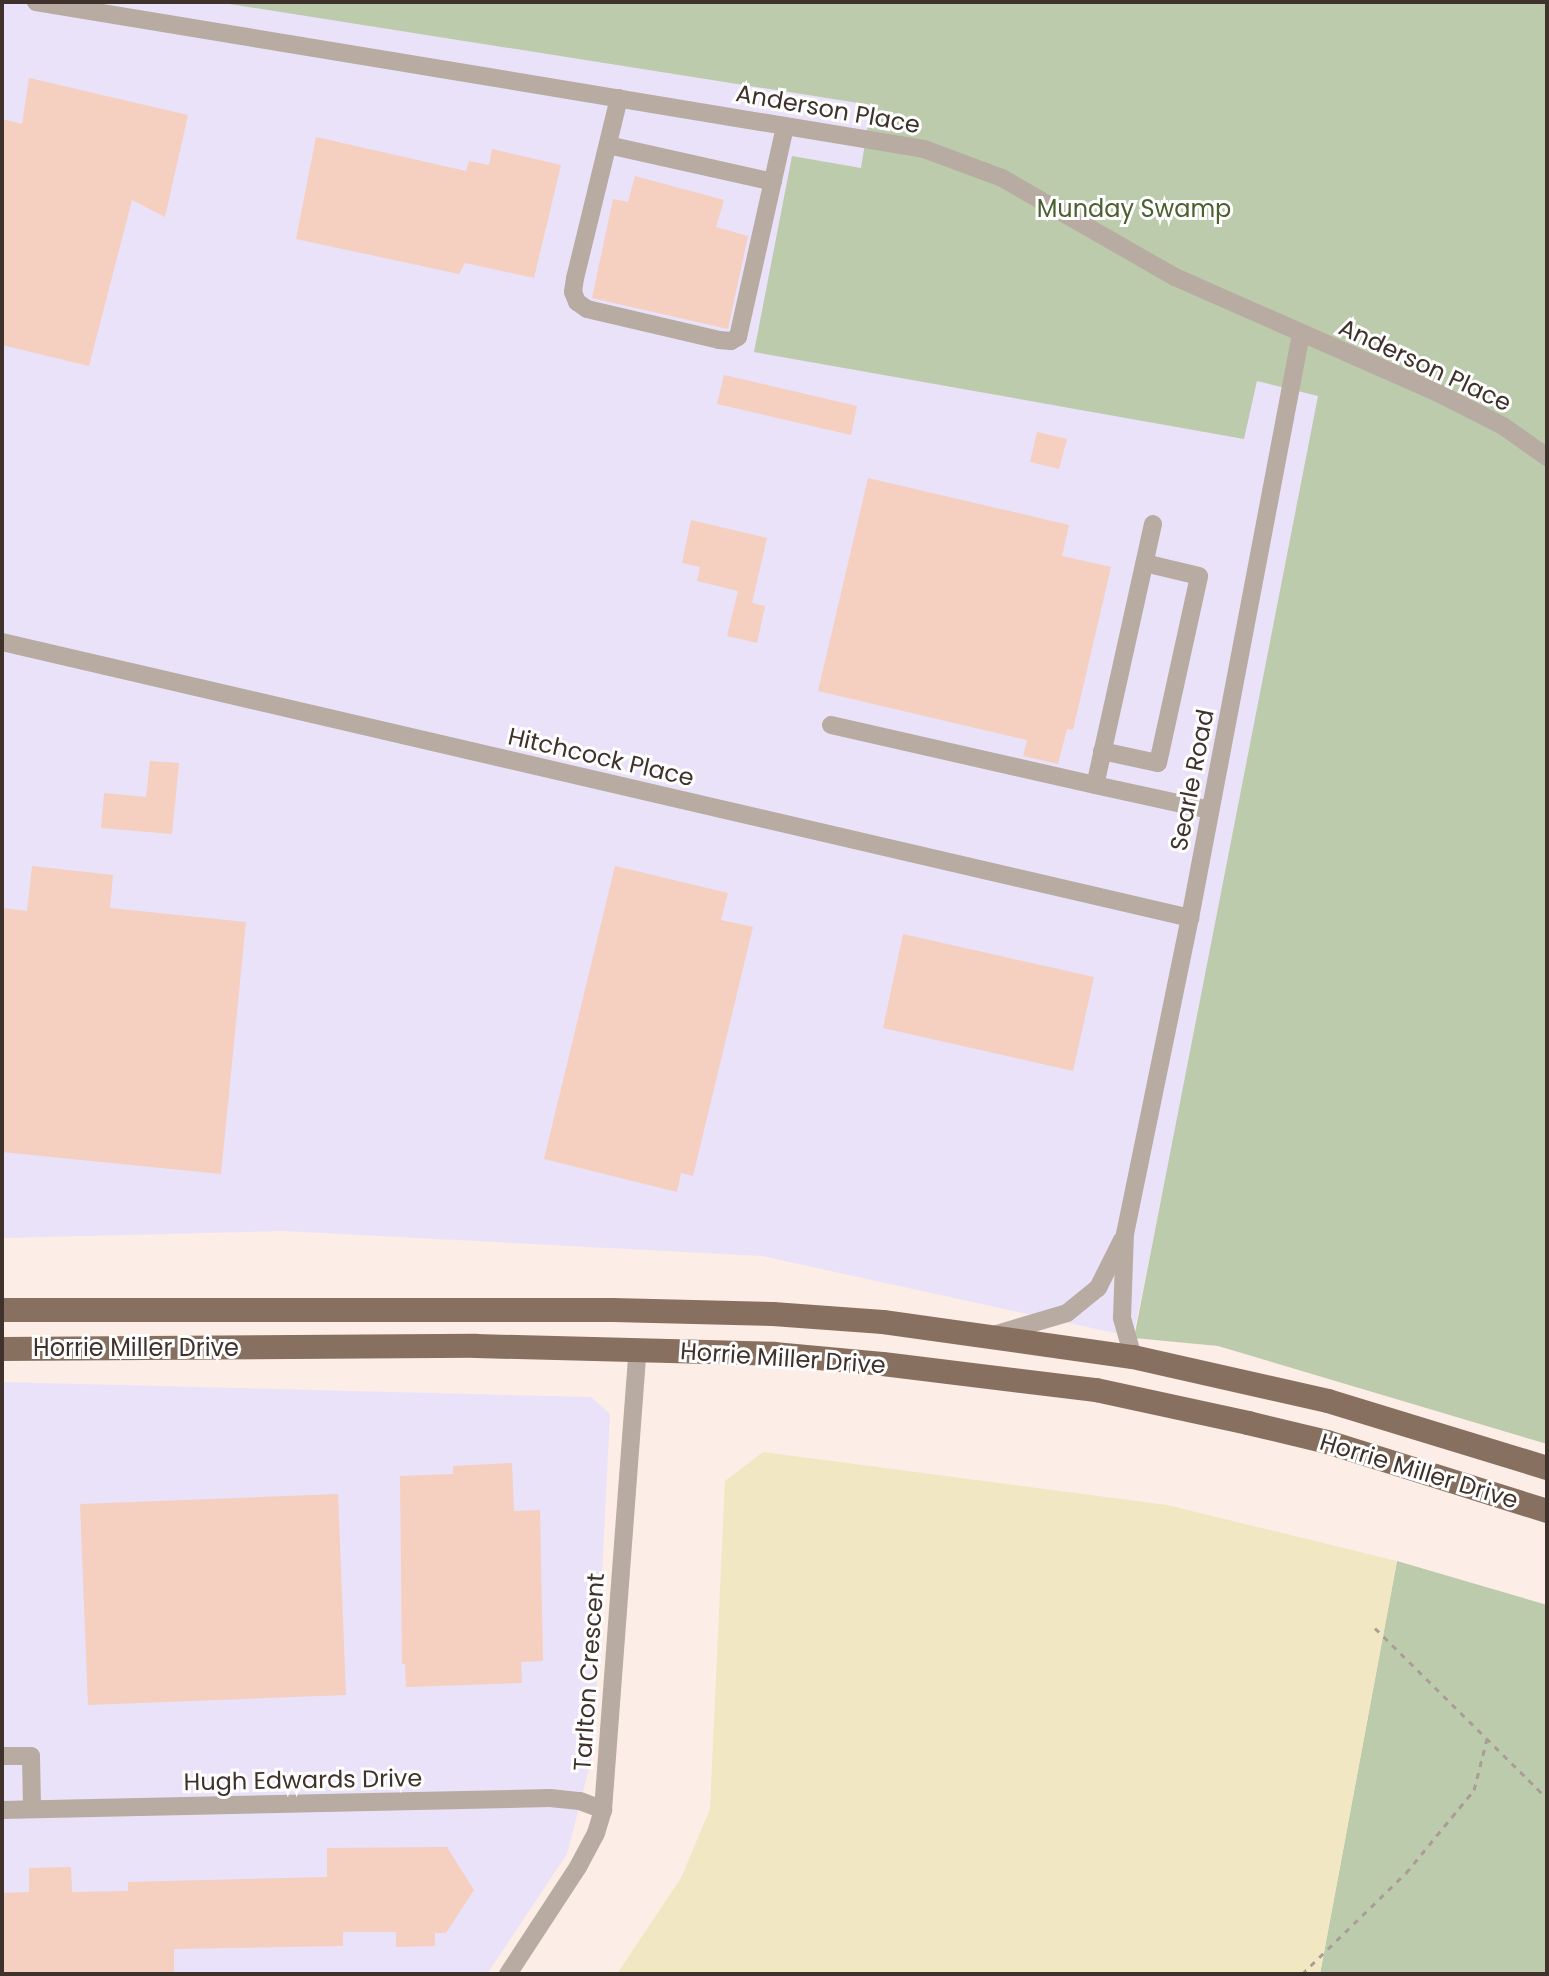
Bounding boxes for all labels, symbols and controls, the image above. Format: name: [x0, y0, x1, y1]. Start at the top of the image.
street label: Anderson Place: [734, 79, 922, 139]
park label: Munday Swamp: [1037, 195, 1231, 223]
street label: Anderson Place: [1334, 312, 1516, 418]
street label: Searle Road: [1164, 707, 1220, 853]
street label: Hitchcock Place: [505, 722, 697, 792]
street label: Horrie Miller Drive: [33, 1334, 239, 1362]
street label: Horrie Miller Drive: [679, 1336, 887, 1380]
street label: Horrie Miller Drive: [1316, 1427, 1522, 1515]
street label: Tarlton Crescent: [568, 1572, 610, 1772]
street label: Hugh Edwards Drive: [183, 1764, 423, 1796]

